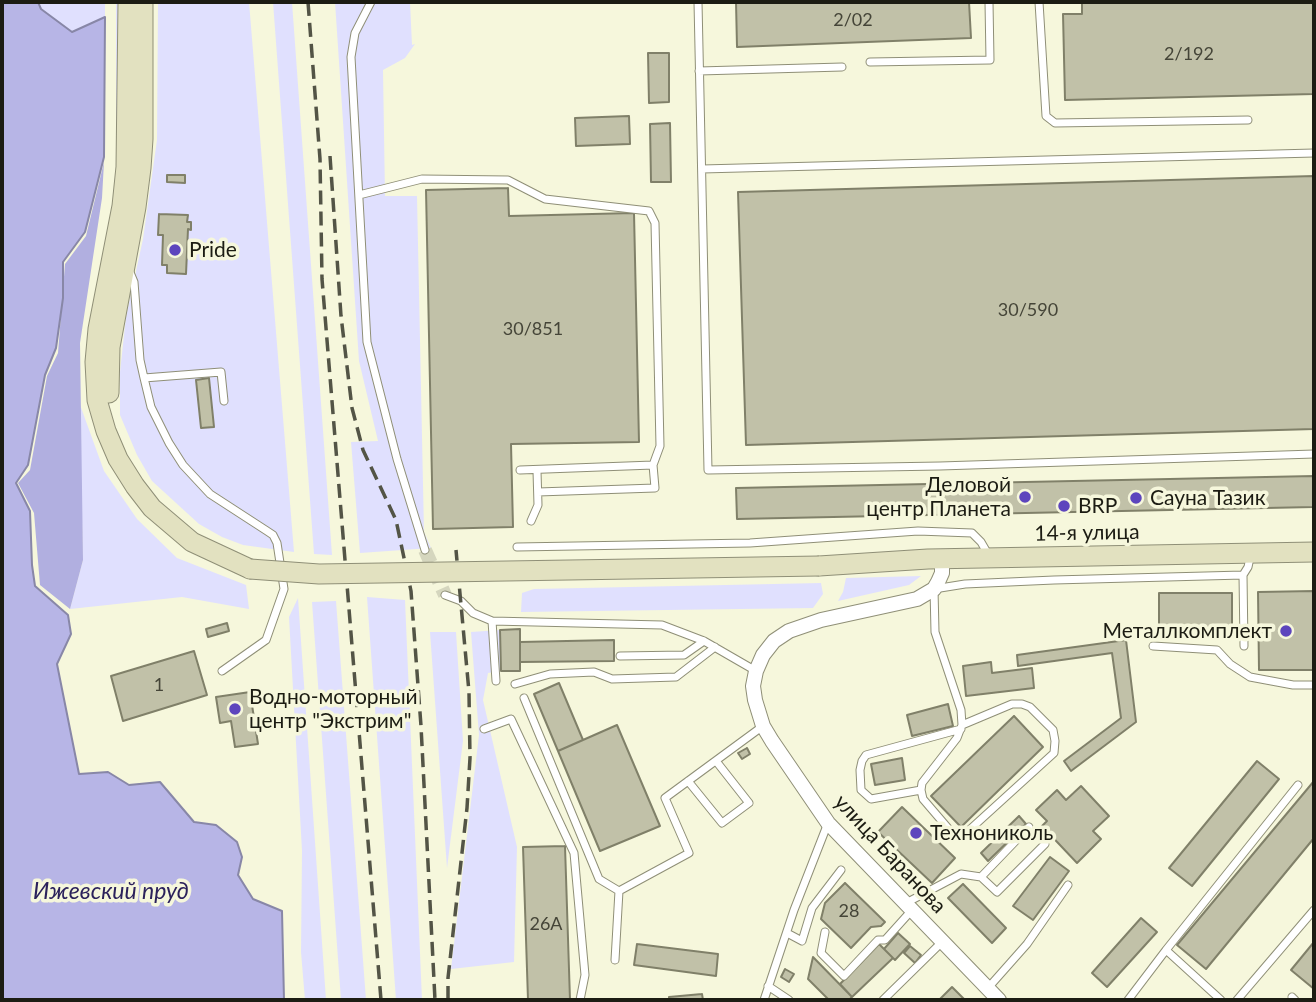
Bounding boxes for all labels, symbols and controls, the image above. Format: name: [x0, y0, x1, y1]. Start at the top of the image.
house number: 2/02: [833, 9, 873, 31]
house number: 2/192: [1164, 43, 1214, 65]
place label: Pride: [189, 237, 237, 263]
marker: Pride: [167, 242, 183, 258]
house number: 30/590: [998, 299, 1058, 321]
house number: 30/851: [503, 318, 563, 340]
place label: Деловой центр Планета: [866, 472, 1011, 522]
place label: Сауна Тазик: [1150, 485, 1266, 511]
marker: Деловой центр Планета: [1017, 489, 1033, 505]
marker: Сауна Тазик: [1128, 490, 1144, 506]
place label: BRP: [1078, 493, 1117, 519]
marker: BRP: [1056, 498, 1072, 514]
street label: 14-я улица: [1034, 519, 1140, 547]
place label: Металлкомплект: [1103, 618, 1272, 644]
marker: Металлкомплект: [1278, 623, 1294, 639]
house number: 1: [154, 674, 164, 696]
place label: Водно-моторный центр "Экстрим": [249, 684, 418, 734]
marker: Водно-моторный центр "Экстрим": [227, 701, 243, 717]
street label: улица Баранова: [829, 789, 951, 919]
place label: Технониколь: [930, 820, 1053, 846]
marker: Технониколь: [908, 825, 924, 841]
water label: Ижевский пруд: [33, 878, 189, 906]
house number: 28: [839, 900, 859, 922]
house number: 26А: [529, 913, 563, 935]

